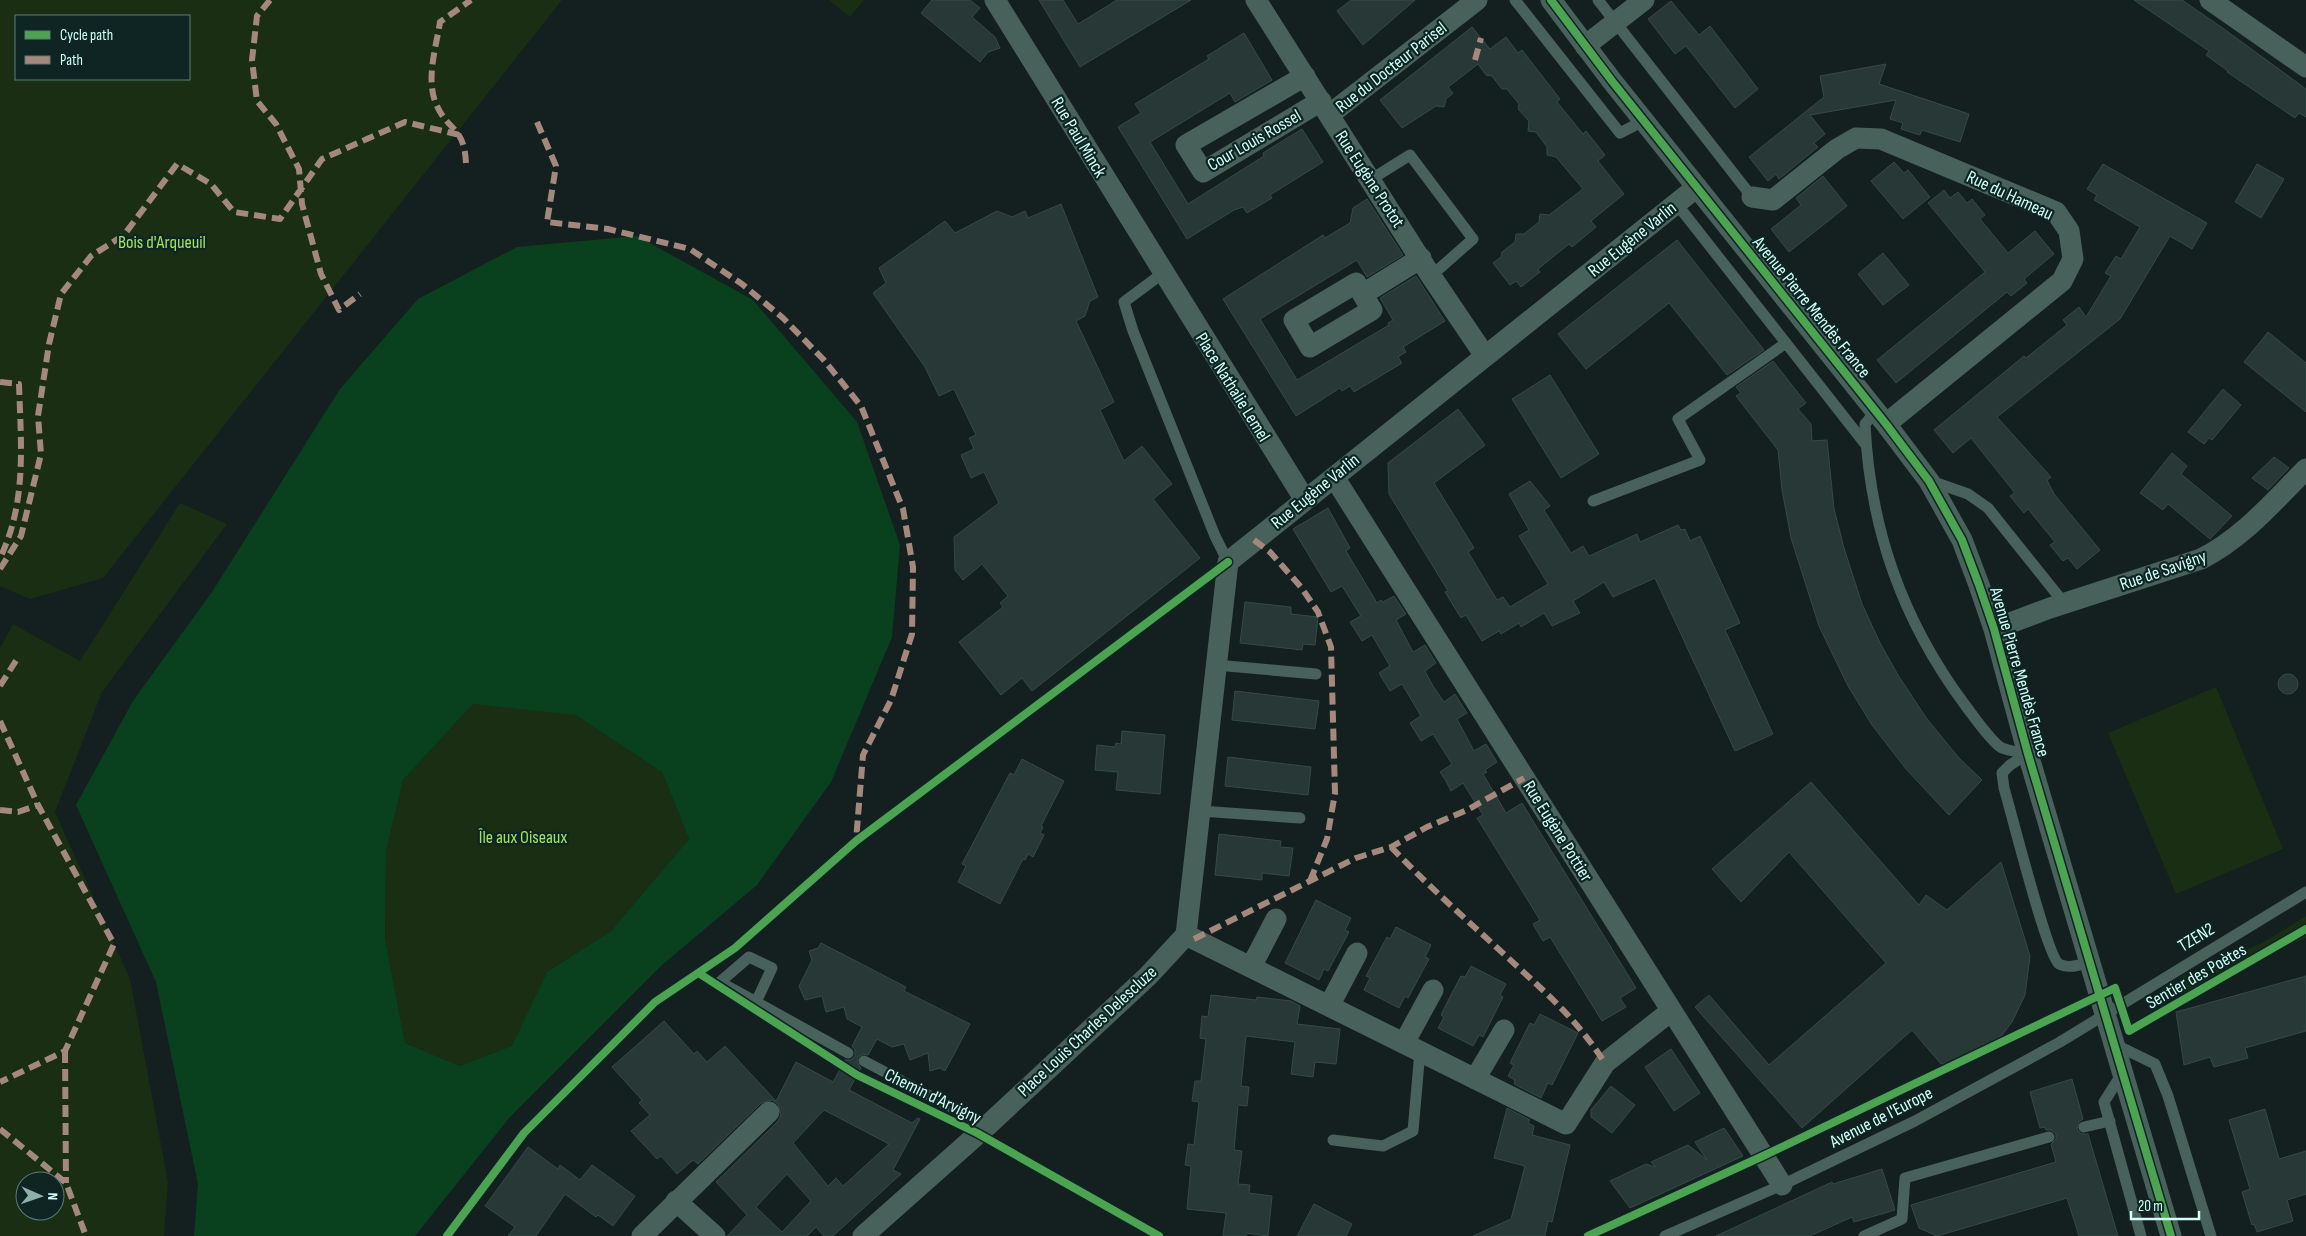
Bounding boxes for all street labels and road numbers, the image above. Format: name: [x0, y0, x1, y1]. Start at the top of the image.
street label: Rue du Docteur Parisel: [1332, 17, 1451, 117]
street label: Rue Paul Minck: [1046, 93, 1111, 181]
street label: Cour Louis Rossel: [1204, 105, 1305, 176]
street label: Rue Eugène Protot: [1330, 127, 1409, 232]
street label: Rue du Hameau: [1963, 166, 2056, 225]
street label: Rue Eugène Varlin: [1584, 197, 1681, 281]
street label: Avenue Pierre Mendès France: [1748, 232, 1875, 382]
street label: Place Nathalie Lemel: [1191, 329, 1274, 446]
street label: Rue Eugène Varlin: [1267, 449, 1364, 533]
street label: Rue de Savigny: [2117, 546, 2209, 595]
street label: Avenue Pierre Mendès France: [1985, 584, 2054, 759]
street label: Rue Eugène Pottier: [1518, 777, 1597, 886]
street label: TZEN2: [2174, 918, 2218, 956]
street label: Sentier des Poètes: [2142, 939, 2250, 1014]
street label: Place Louis Charles Delescluze: [1014, 962, 1161, 1101]
street label: Chemin d'Arvigny: [881, 1064, 985, 1129]
street label: Avenue de l'Europe: [1825, 1083, 1936, 1153]

